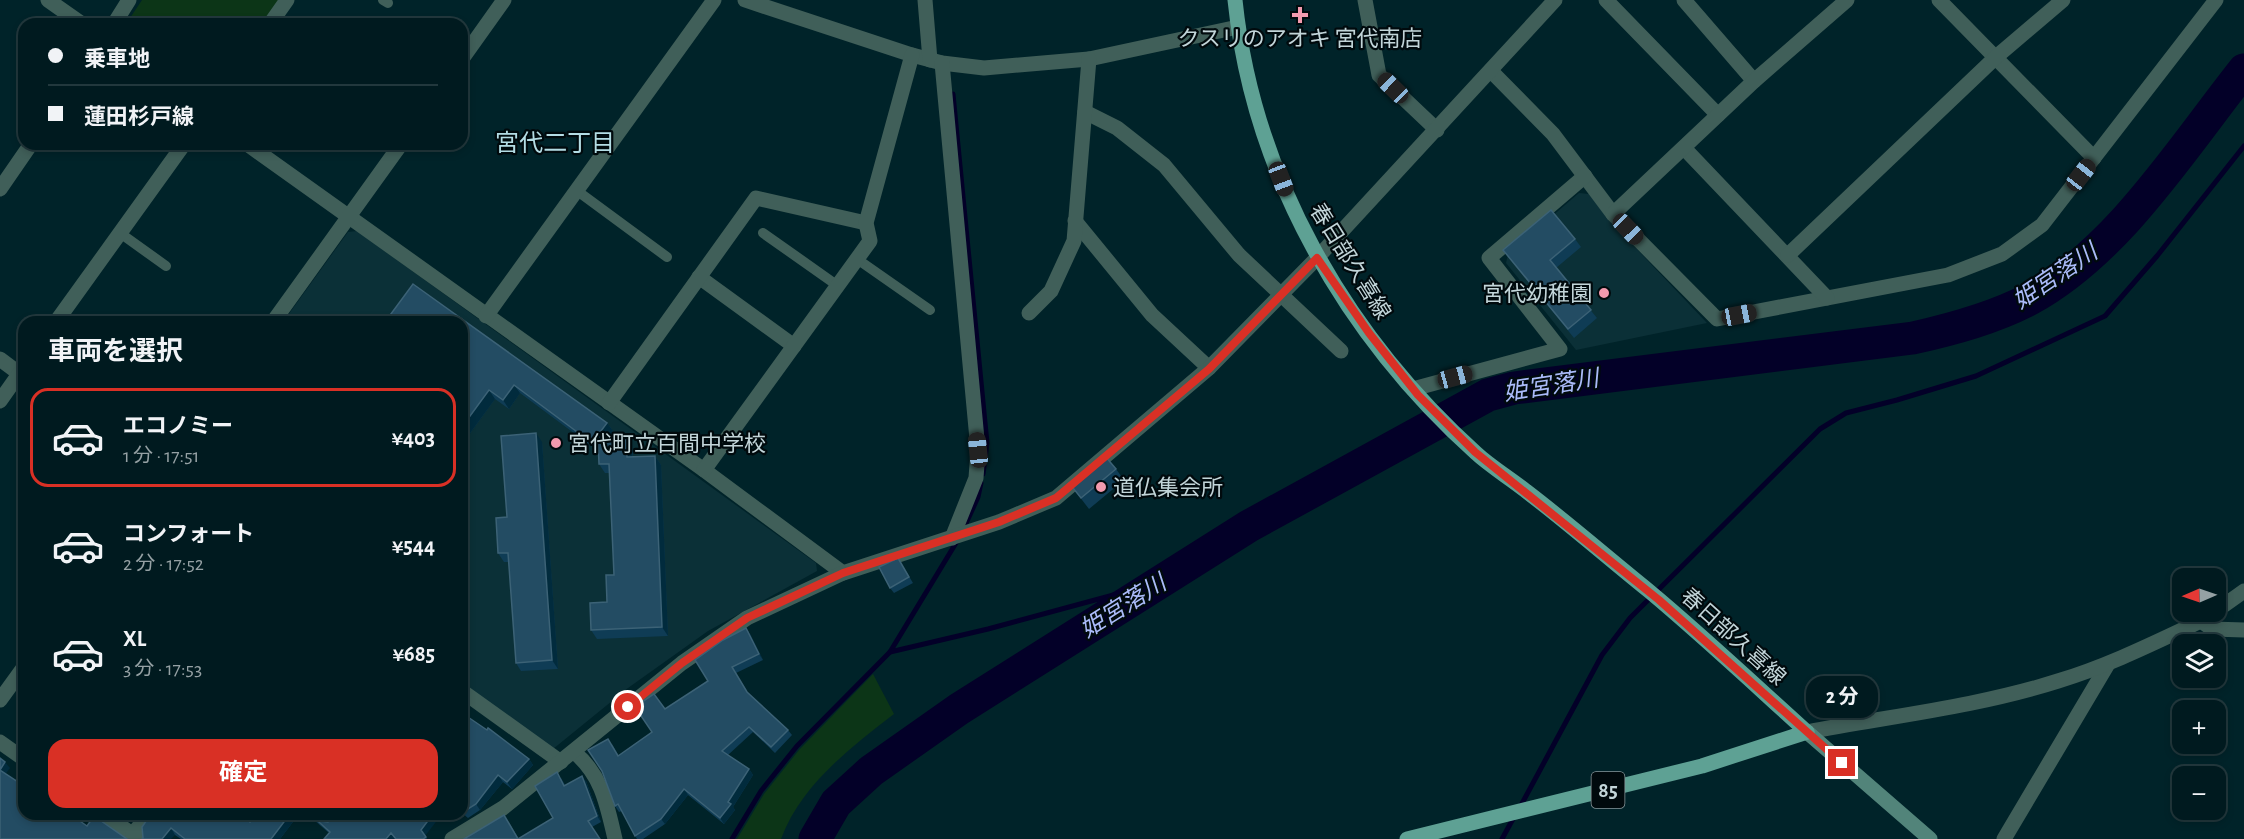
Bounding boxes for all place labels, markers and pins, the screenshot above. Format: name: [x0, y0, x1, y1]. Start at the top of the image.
marker: クスリのアオキ 宮代南店: [1293, 8, 1307, 22]
place label: クスリのアオキ 宮代南店: [1178, 27, 1422, 50]
place label: 宮代幼稚園: [1482, 282, 1592, 305]
marker: 宮代幼稚園: [1597, 286, 1611, 300]
place label: 宮代町立百間中学校: [568, 432, 766, 455]
marker: 宮代町立百間中学校: [549, 436, 563, 450]
place label: 道仏集会所: [1113, 476, 1223, 499]
marker: 道仏集会所: [1094, 480, 1108, 494]

